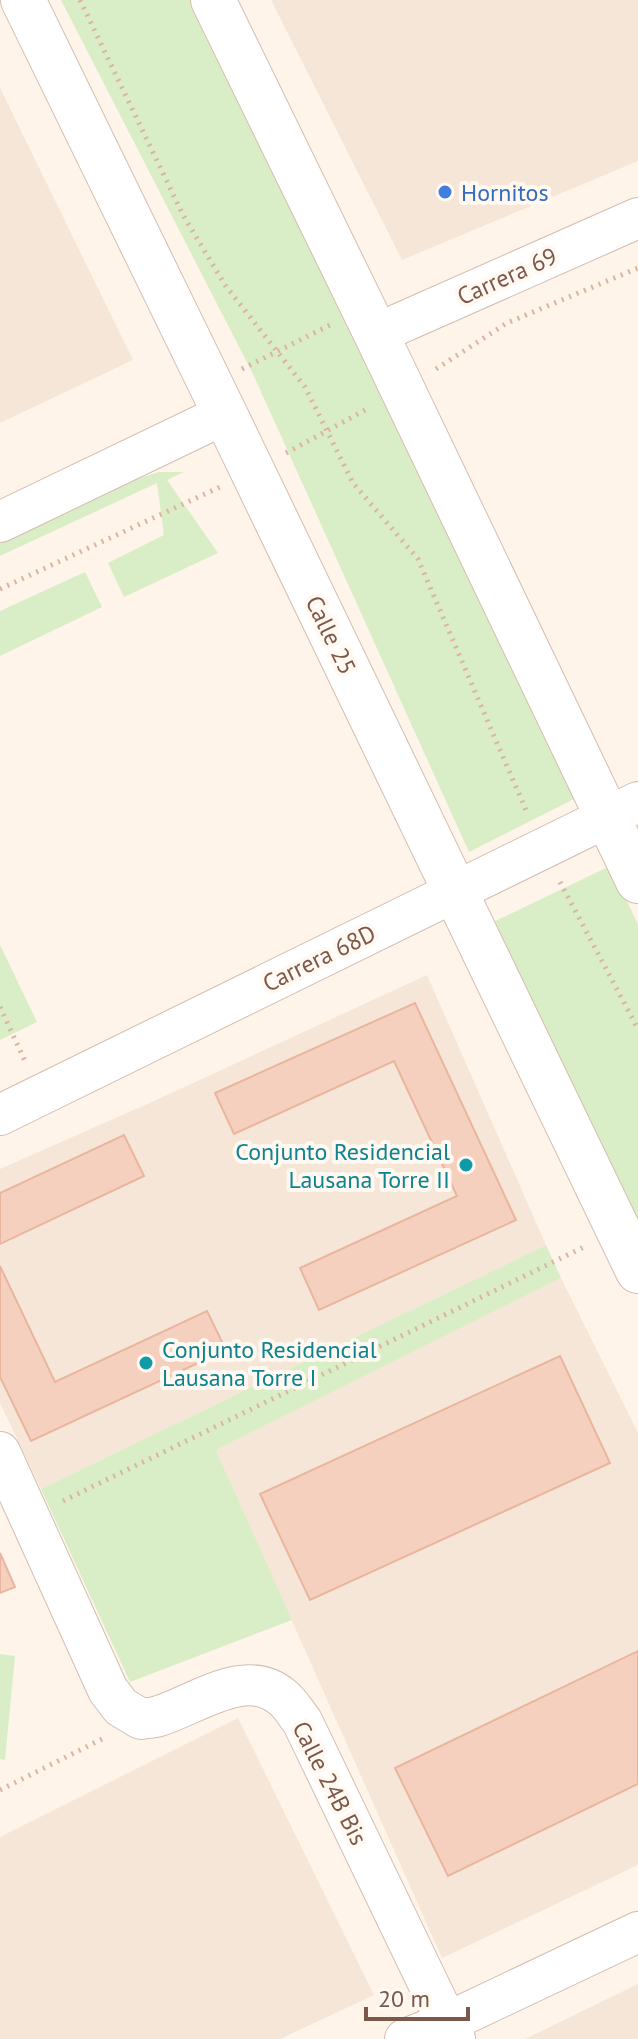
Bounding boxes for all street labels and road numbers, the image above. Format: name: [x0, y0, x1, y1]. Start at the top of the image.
street label: Carrera 69: [452, 240, 562, 312]
street label: Calle 25: [299, 590, 363, 680]
street label: Carrera 68D: [257, 917, 381, 999]
street label: Calle 24B Bis: [286, 1716, 374, 1850]

